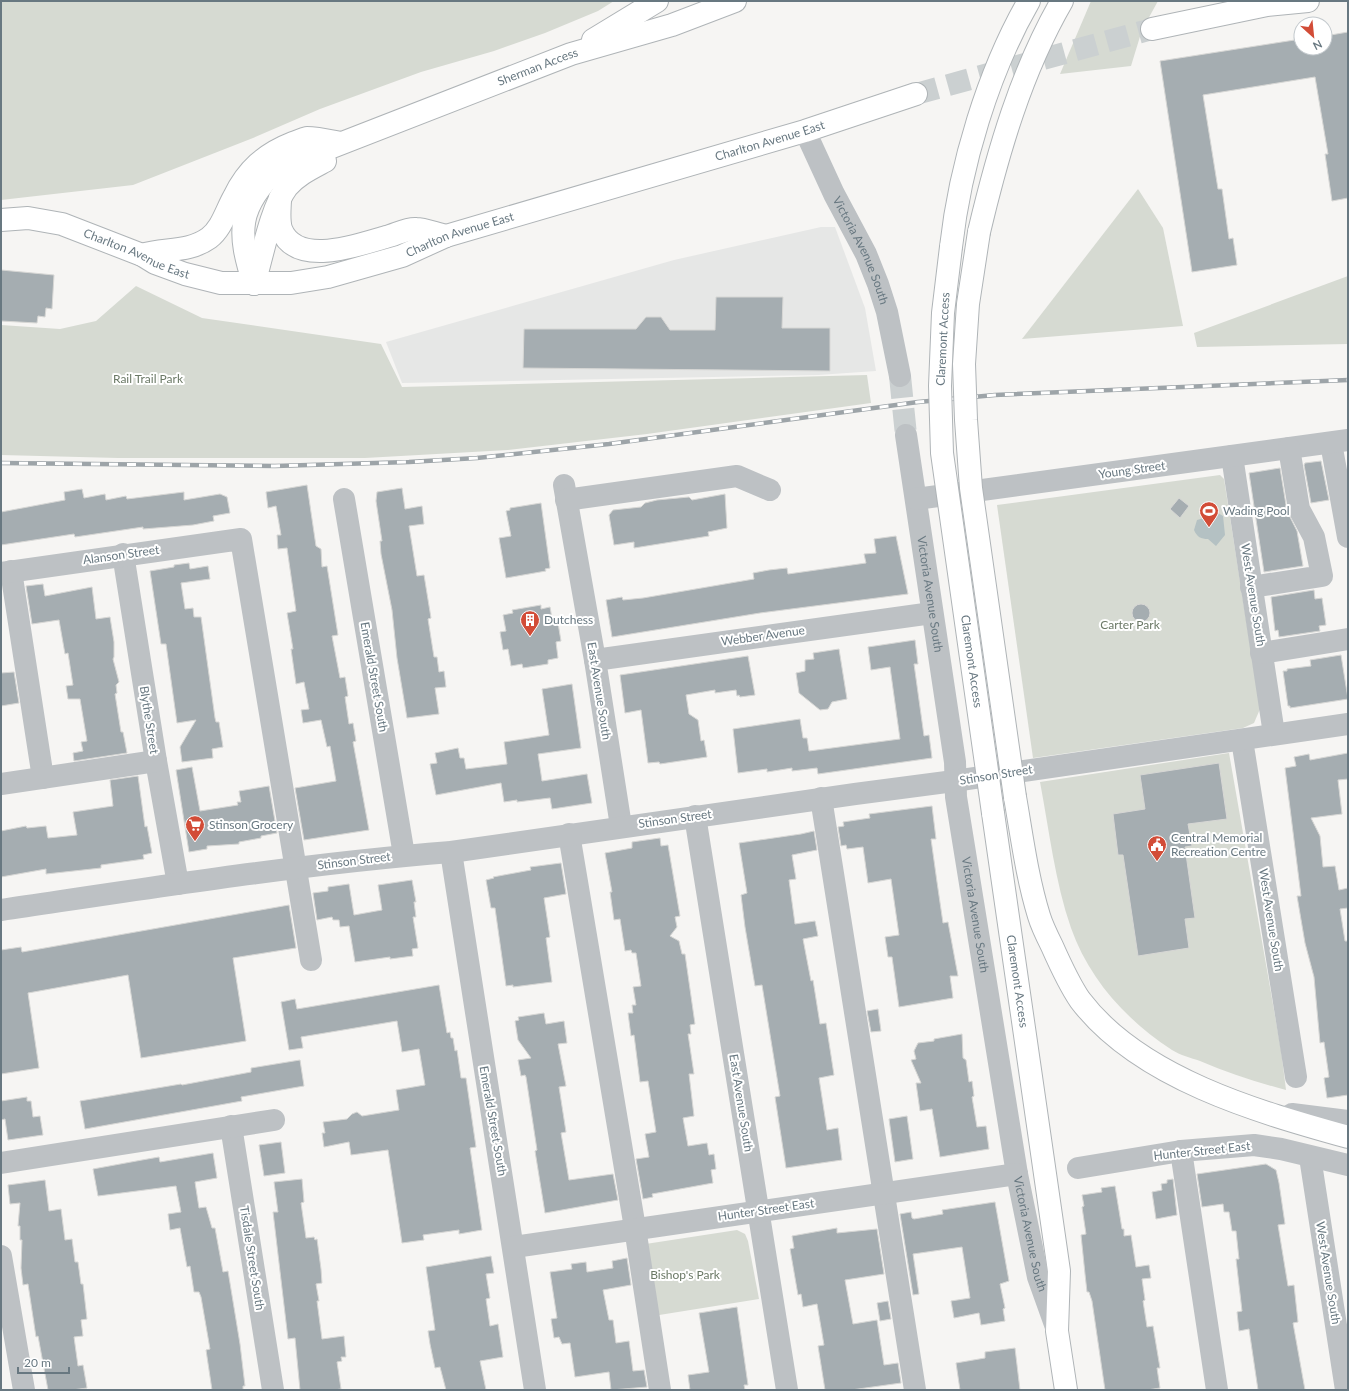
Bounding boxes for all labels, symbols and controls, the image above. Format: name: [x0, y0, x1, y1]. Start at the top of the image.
north arrow: [1293, 16, 1333, 56]
text: N: [1311, 38, 1324, 53]
street label: Sherman Access: [495, 44, 580, 89]
street label: Charlton Avenue East: [713, 117, 827, 164]
street label: Victoria Avenue South: [830, 194, 892, 306]
street label: Charlton Avenue East: [403, 208, 516, 260]
street label: Charlton Avenue East: [81, 225, 192, 282]
street label: Claremont Access: [933, 292, 952, 386]
park label: Rail Trail Park: [113, 371, 184, 386]
street label: Young Street: [1098, 457, 1167, 482]
sports icon: Wading Pool: [1198, 500, 1220, 528]
place label: Wading Pool: [1223, 503, 1290, 518]
street label: Victoria Avenue South: [914, 535, 946, 653]
street label: Alanson Street: [82, 542, 161, 567]
street label: West Avenue South: [1238, 542, 1269, 647]
building icon: Dutchess: [519, 609, 541, 637]
place label: Dutchess: [544, 612, 593, 627]
street label: Claremont Access: [958, 614, 986, 709]
park label: Carter Park: [1100, 617, 1161, 632]
street label: Emerald Street South: [357, 621, 392, 733]
street label: Webber Avenue: [720, 622, 806, 649]
street label: East Avenue South: [584, 641, 615, 741]
street label: Blythe Street: [137, 685, 162, 756]
street label: Stinson Street: [958, 761, 1034, 788]
street label: Stinson Street: [637, 806, 713, 831]
supermarket icon: Stinson Grocery: [184, 814, 206, 842]
place label: Stinson Grocery: [209, 817, 294, 832]
place label: Central Memorial Recreation Centre: [1171, 830, 1266, 859]
public building icon: Central Memorial Recreation Centre: [1146, 834, 1168, 862]
street label: Stinson Street: [316, 848, 392, 872]
street label: Victoria Avenue South: [959, 855, 992, 974]
street label: West Avenue South: [1256, 867, 1287, 972]
street label: Claremont Access: [1004, 934, 1032, 1029]
street label: East Avenue South: [726, 1053, 757, 1153]
street label: Emerald Street South: [476, 1065, 511, 1177]
street label: Hunter Street East: [1153, 1138, 1252, 1163]
street label: Victoria Avenue South: [1011, 1175, 1051, 1294]
street label: Hunter Street East: [717, 1195, 816, 1224]
street label: Tisdale Street South: [237, 1205, 268, 1311]
street label: West Avenue South: [1313, 1220, 1344, 1325]
park label: Bishop's Park: [650, 1267, 721, 1282]
scale bar: [18, 1349, 69, 1375]
text: 20 m: [24, 1355, 51, 1370]

